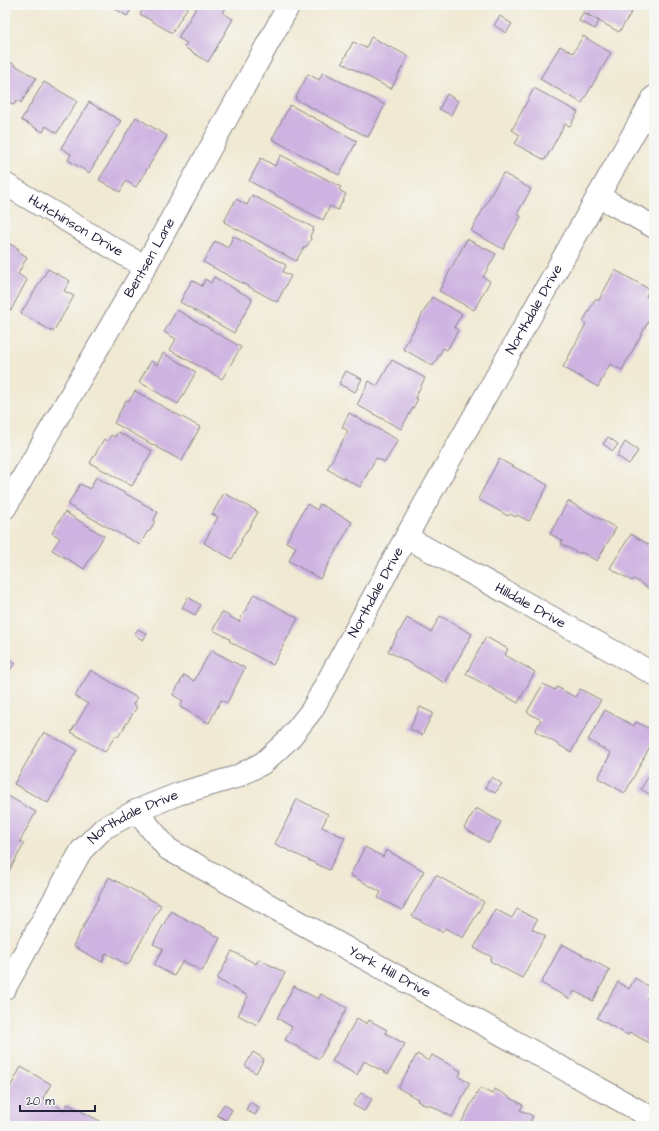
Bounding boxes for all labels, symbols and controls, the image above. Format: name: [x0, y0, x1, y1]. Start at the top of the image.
street label: Hutchinson Drive: [24, 190, 127, 262]
street label: Bentsen Lane: [119, 214, 180, 302]
street label: Northdale Drive: [501, 260, 568, 358]
street label: Northdale Drive: [343, 543, 409, 641]
street label: Hilldale Drive: [491, 578, 570, 634]
street label: Northdale Drive: [83, 785, 182, 849]
street label: York Hill Drive: [344, 941, 435, 1003]
scale bar: [20, 1087, 95, 1113]
text: 20 m: [26, 1093, 55, 1110]

